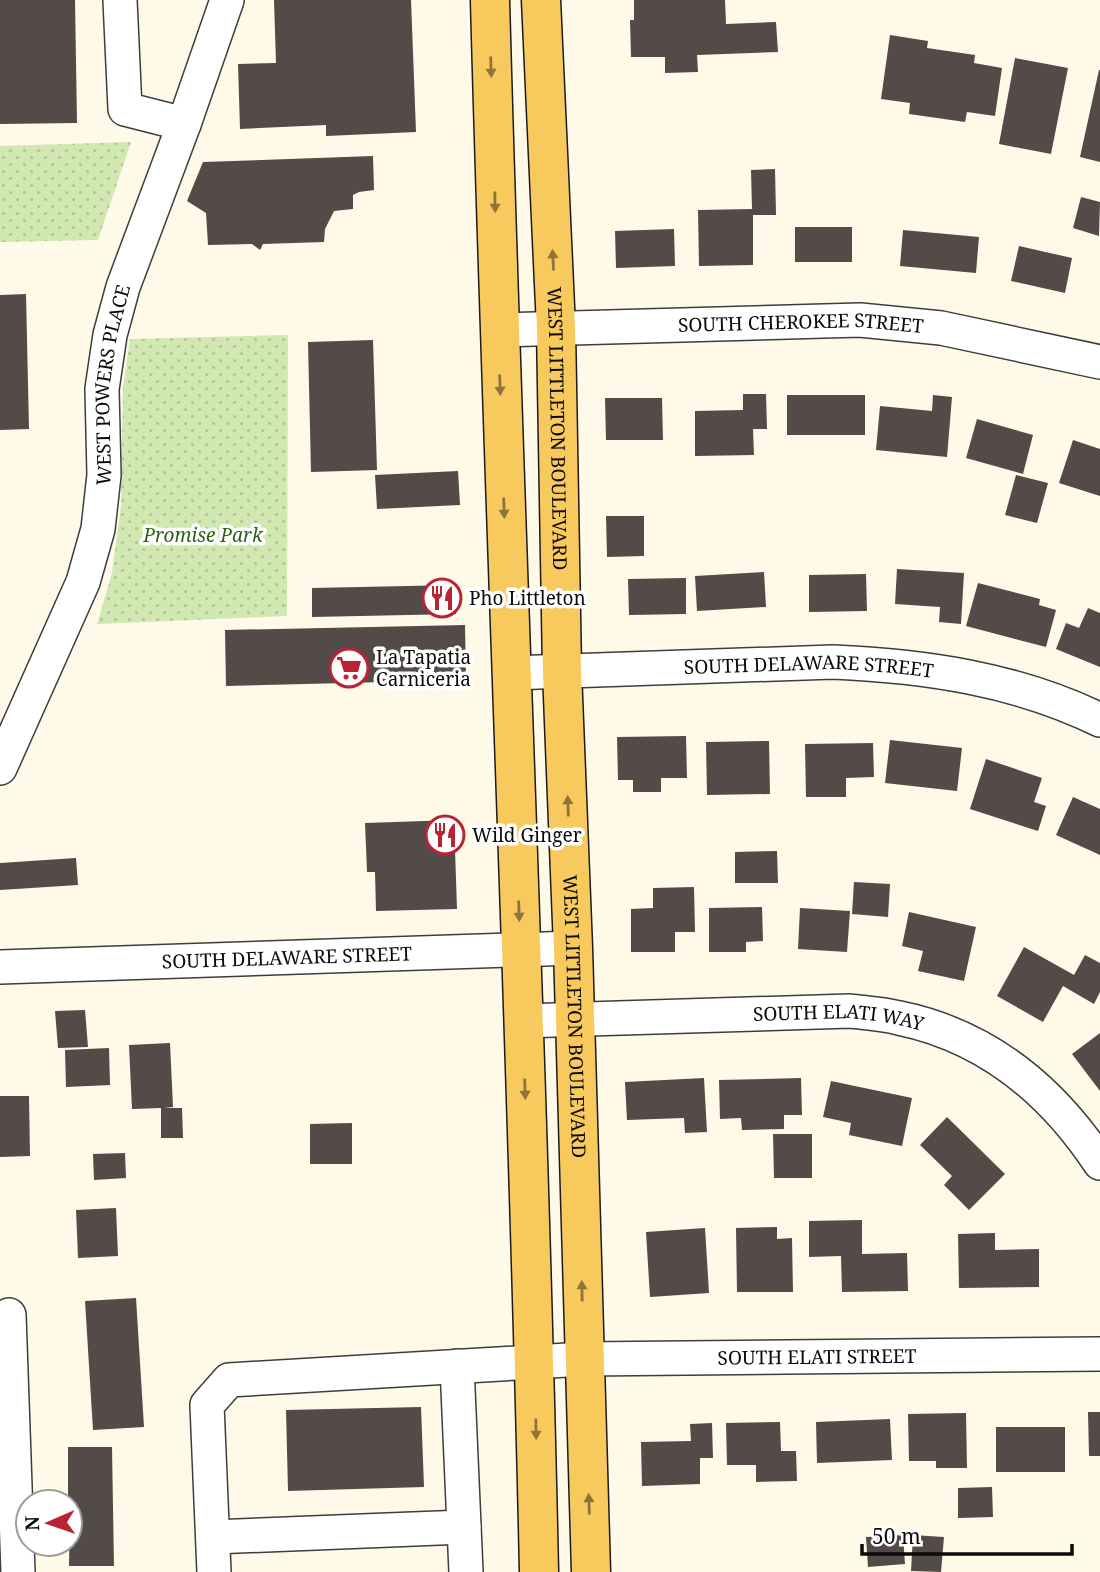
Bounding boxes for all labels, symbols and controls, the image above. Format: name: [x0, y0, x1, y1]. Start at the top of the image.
one-way arrow: [486, 56, 497, 78]
one-way arrow: [489, 191, 501, 213]
one-way arrow: [548, 249, 559, 271]
street label: WEST POWERS PLACE: [89, 282, 136, 487]
street label: WEST LITTLETON BOULEVARD: [541, 286, 573, 571]
street label: SOUTH CHEROKEE STREET: [678, 307, 925, 339]
one-way arrow: [495, 375, 506, 397]
one-way arrow: [499, 498, 510, 520]
park label: Promise Park: [142, 522, 264, 548]
restaurant icon: Pho Littleton: [421, 577, 463, 619]
place label: Pho Littleton: [469, 585, 586, 611]
place label: La Tapatia Carniceria: [376, 644, 471, 692]
supermarket icon: La Tapatia Carniceria: [328, 647, 370, 689]
street label: SOUTH DELAWARE STREET: [683, 649, 936, 684]
one-way arrow: [562, 795, 573, 817]
restaurant icon: Wild Ginger: [424, 814, 466, 856]
place label: Wild Ginger: [472, 822, 582, 848]
street label: WEST LITTLETON BOULEVARD: [557, 874, 592, 1158]
one-way arrow: [513, 901, 524, 923]
street label: SOUTH DELAWARE STREET: [161, 940, 413, 975]
street label: SOUTH ELATI WAY: [753, 998, 927, 1037]
one-way arrow: [519, 1079, 530, 1101]
one-way arrow: [576, 1280, 588, 1302]
street label: SOUTH ELATI STREET: [717, 1343, 917, 1371]
one-way arrow: [530, 1419, 541, 1441]
north arrow: [14, 1488, 84, 1558]
one-way arrow: [583, 1493, 594, 1515]
scale bar: [862, 1512, 1072, 1556]
text: N: [19, 1516, 45, 1532]
text: 50 m: [872, 1522, 921, 1550]

